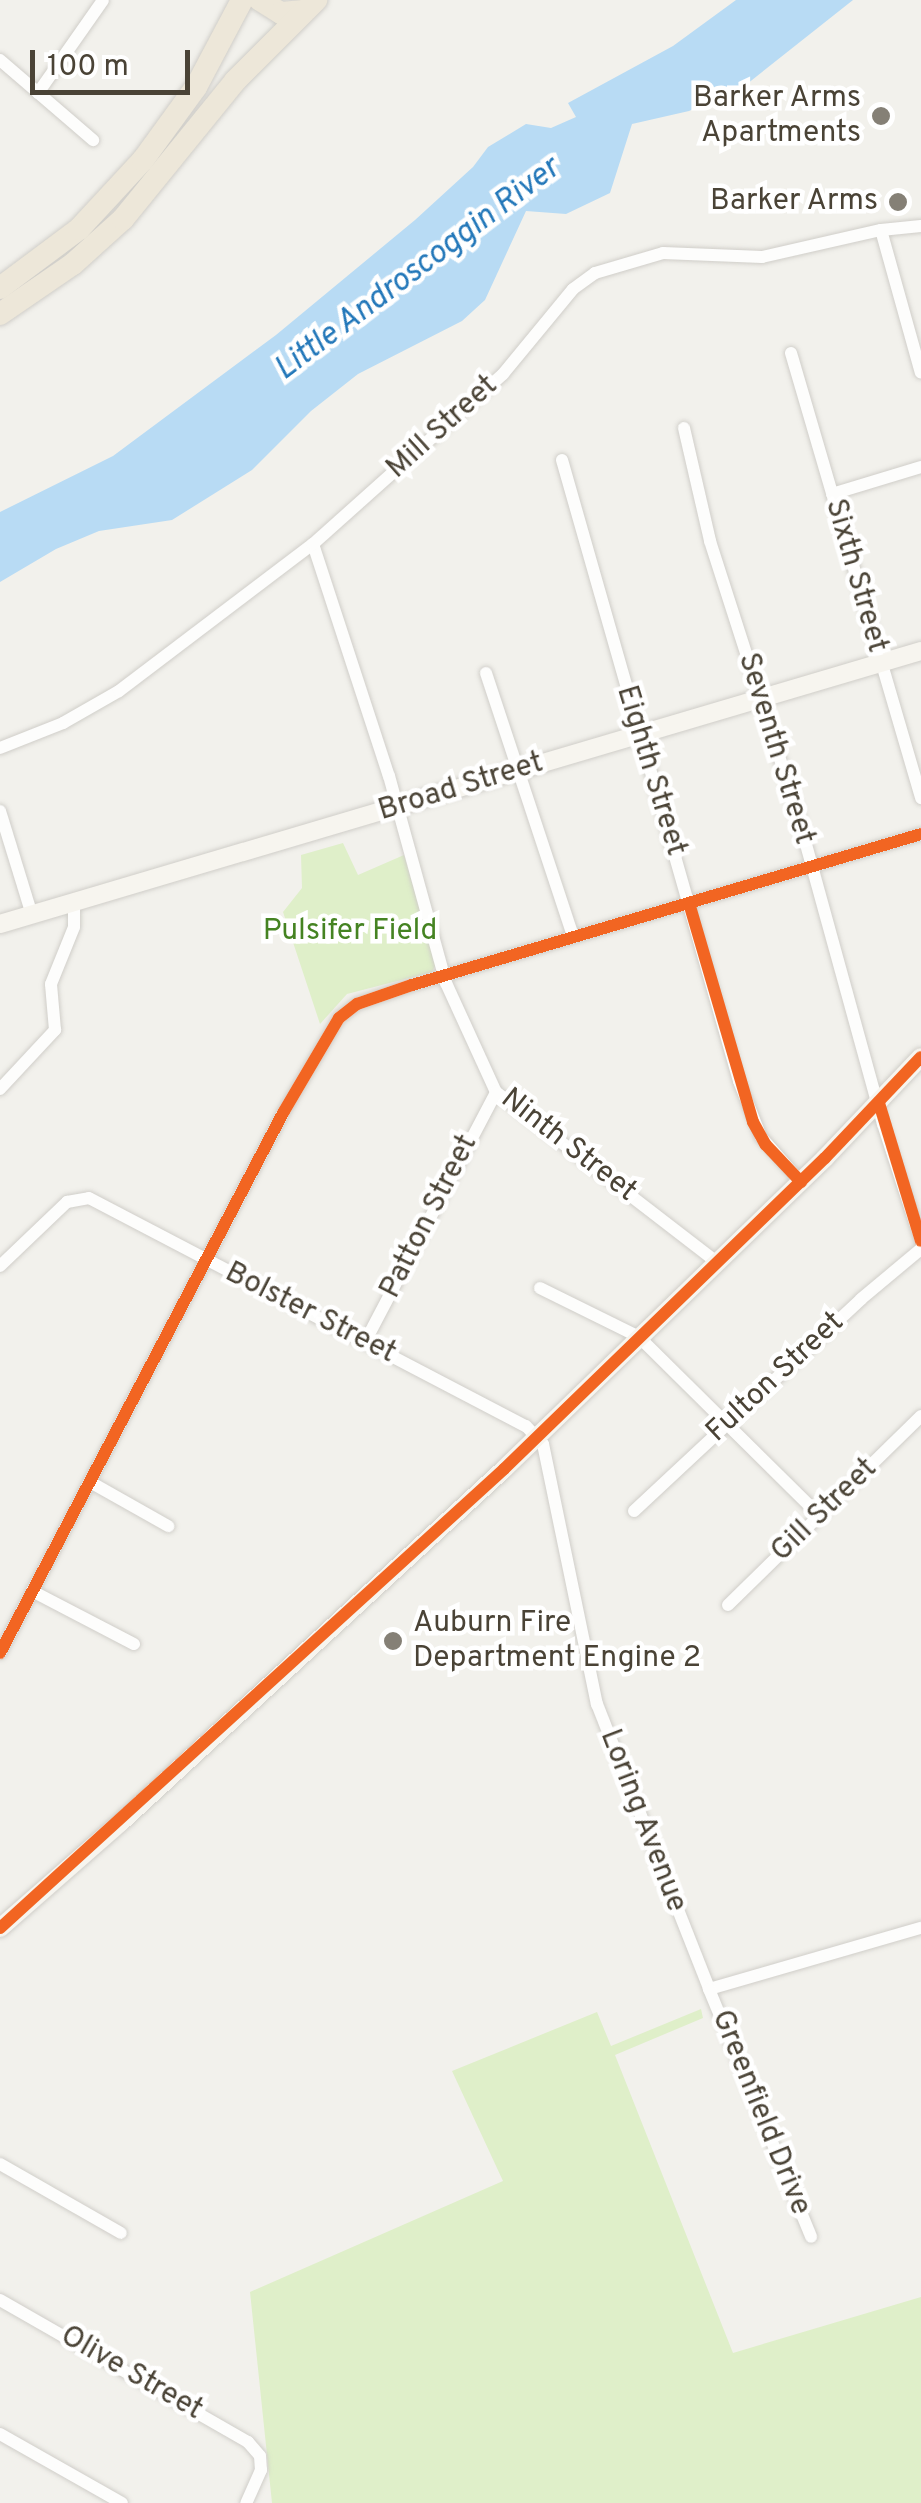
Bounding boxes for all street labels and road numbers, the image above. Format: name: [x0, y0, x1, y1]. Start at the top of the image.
street label: Mill Street: [380, 369, 506, 487]
street label: Sixth Street: [816, 495, 894, 657]
street label: Seventh Street: [729, 649, 821, 849]
street label: Eighth Street: [607, 681, 693, 861]
street label: Broad Street: [374, 746, 548, 830]
street label: Ninth Street: [493, 1082, 643, 1210]
street label: Patton Street: [373, 1129, 487, 1305]
street label: Bolster Street: [218, 1255, 402, 1373]
street label: Fulton Street: [700, 1305, 852, 1451]
street label: Gill Street: [764, 1452, 886, 1570]
street label: Loring Avenue: [590, 1724, 694, 1918]
street label: Greenfield Drive: [702, 2005, 818, 2221]
street label: Olive Street: [53, 2319, 209, 2429]

